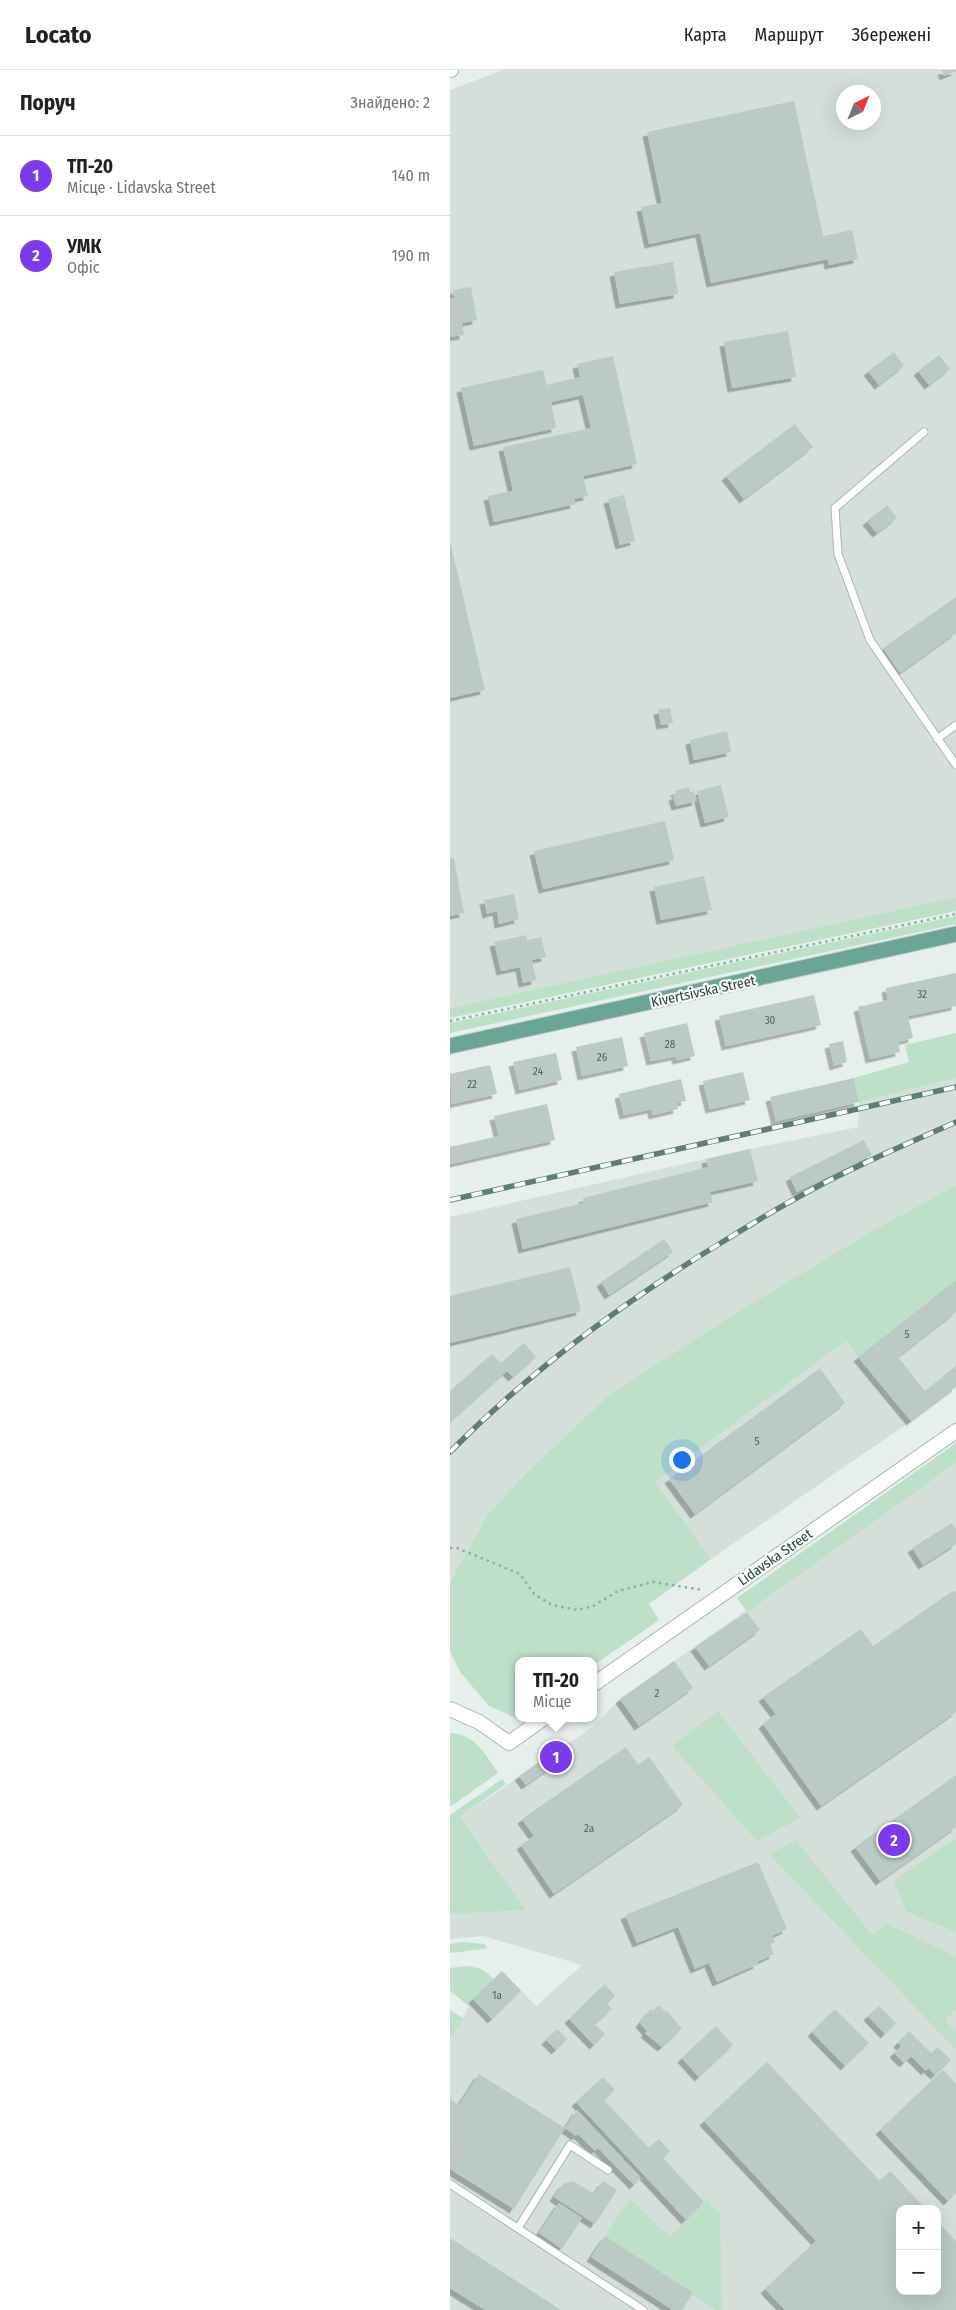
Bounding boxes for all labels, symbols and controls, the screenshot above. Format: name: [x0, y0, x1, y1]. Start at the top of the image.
text: Locato: [25, 21, 91, 49]
text: Карта: [684, 24, 727, 46]
text: Маршрут: [755, 24, 824, 46]
text: Збережені: [852, 24, 931, 46]
north arrow: [836, 85, 881, 130]
text: Поруч: [20, 90, 76, 116]
text: Знайдено: 2: [350, 93, 430, 112]
text: ТП-20: [67, 155, 113, 178]
text: 1: [33, 166, 39, 185]
text: 140 m: [392, 166, 430, 185]
text: Місце · Lidavska Street: [67, 178, 216, 197]
text: УМК: [67, 235, 101, 258]
text: 2: [32, 246, 40, 265]
text: 190 m: [392, 246, 430, 265]
text: Офіс: [67, 258, 100, 277]
street label: Kivertsivska Street: [649, 972, 757, 1011]
house number: 32: [917, 988, 927, 1001]
house number: 30: [765, 1014, 776, 1027]
house number: 28: [665, 1038, 676, 1051]
house number: 26: [597, 1051, 608, 1064]
house number: 24: [533, 1065, 544, 1078]
house number: 22: [467, 1078, 477, 1091]
house number: 5: [904, 1328, 910, 1341]
house number: 5: [754, 1435, 760, 1448]
your location: [669, 1447, 695, 1473]
street label: Lidavska Street: [735, 1525, 816, 1589]
popup: [515, 1657, 597, 1722]
text: ТП-20: [533, 1669, 579, 1692]
house number: 2: [655, 1687, 660, 1700]
text: Місце: [533, 1692, 571, 1711]
pin: 1: [540, 1738, 572, 1776]
pin: 2: [878, 1821, 910, 1859]
house number: 2а: [584, 1822, 594, 1835]
house number: 1а: [492, 1989, 502, 2002]
map controls: [896, 2205, 941, 2295]
button: +: [896, 2205, 941, 2250]
button: −: [896, 2250, 941, 2295]

